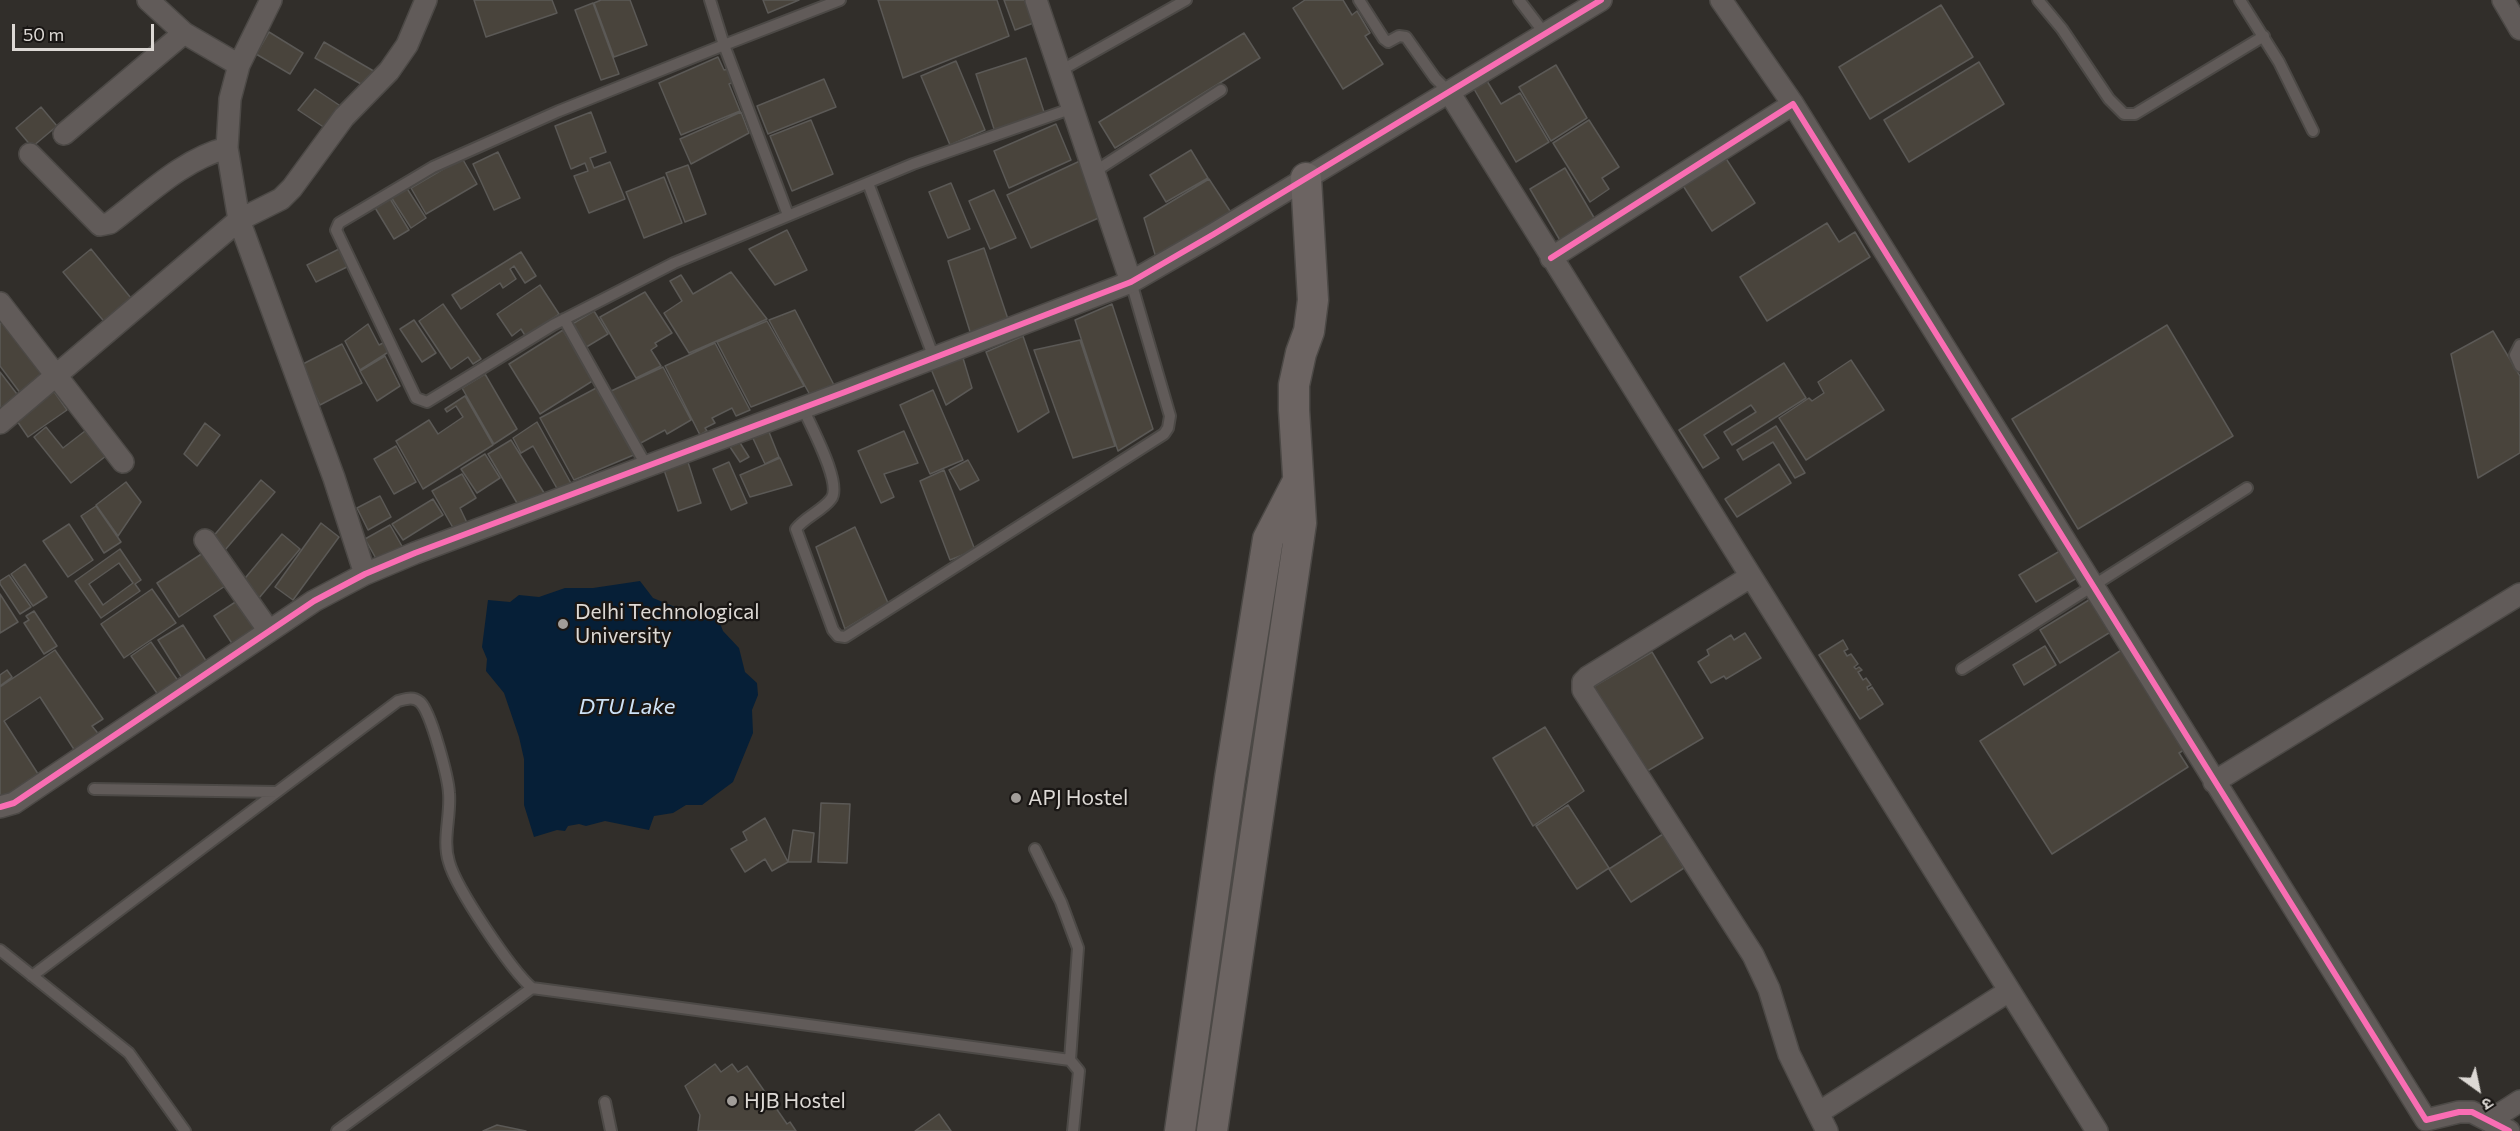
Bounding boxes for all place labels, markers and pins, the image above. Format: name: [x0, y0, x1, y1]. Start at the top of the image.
place label: Delhi Technological University: [575, 599, 760, 649]
marker: Delhi Technological University: [556, 617, 570, 631]
place label: APJ Hostel: [1028, 785, 1128, 811]
marker: APJ Hostel: [1009, 791, 1023, 805]
place label: HJB Hostel: [744, 1088, 846, 1114]
marker: HJB Hostel: [725, 1094, 739, 1108]

